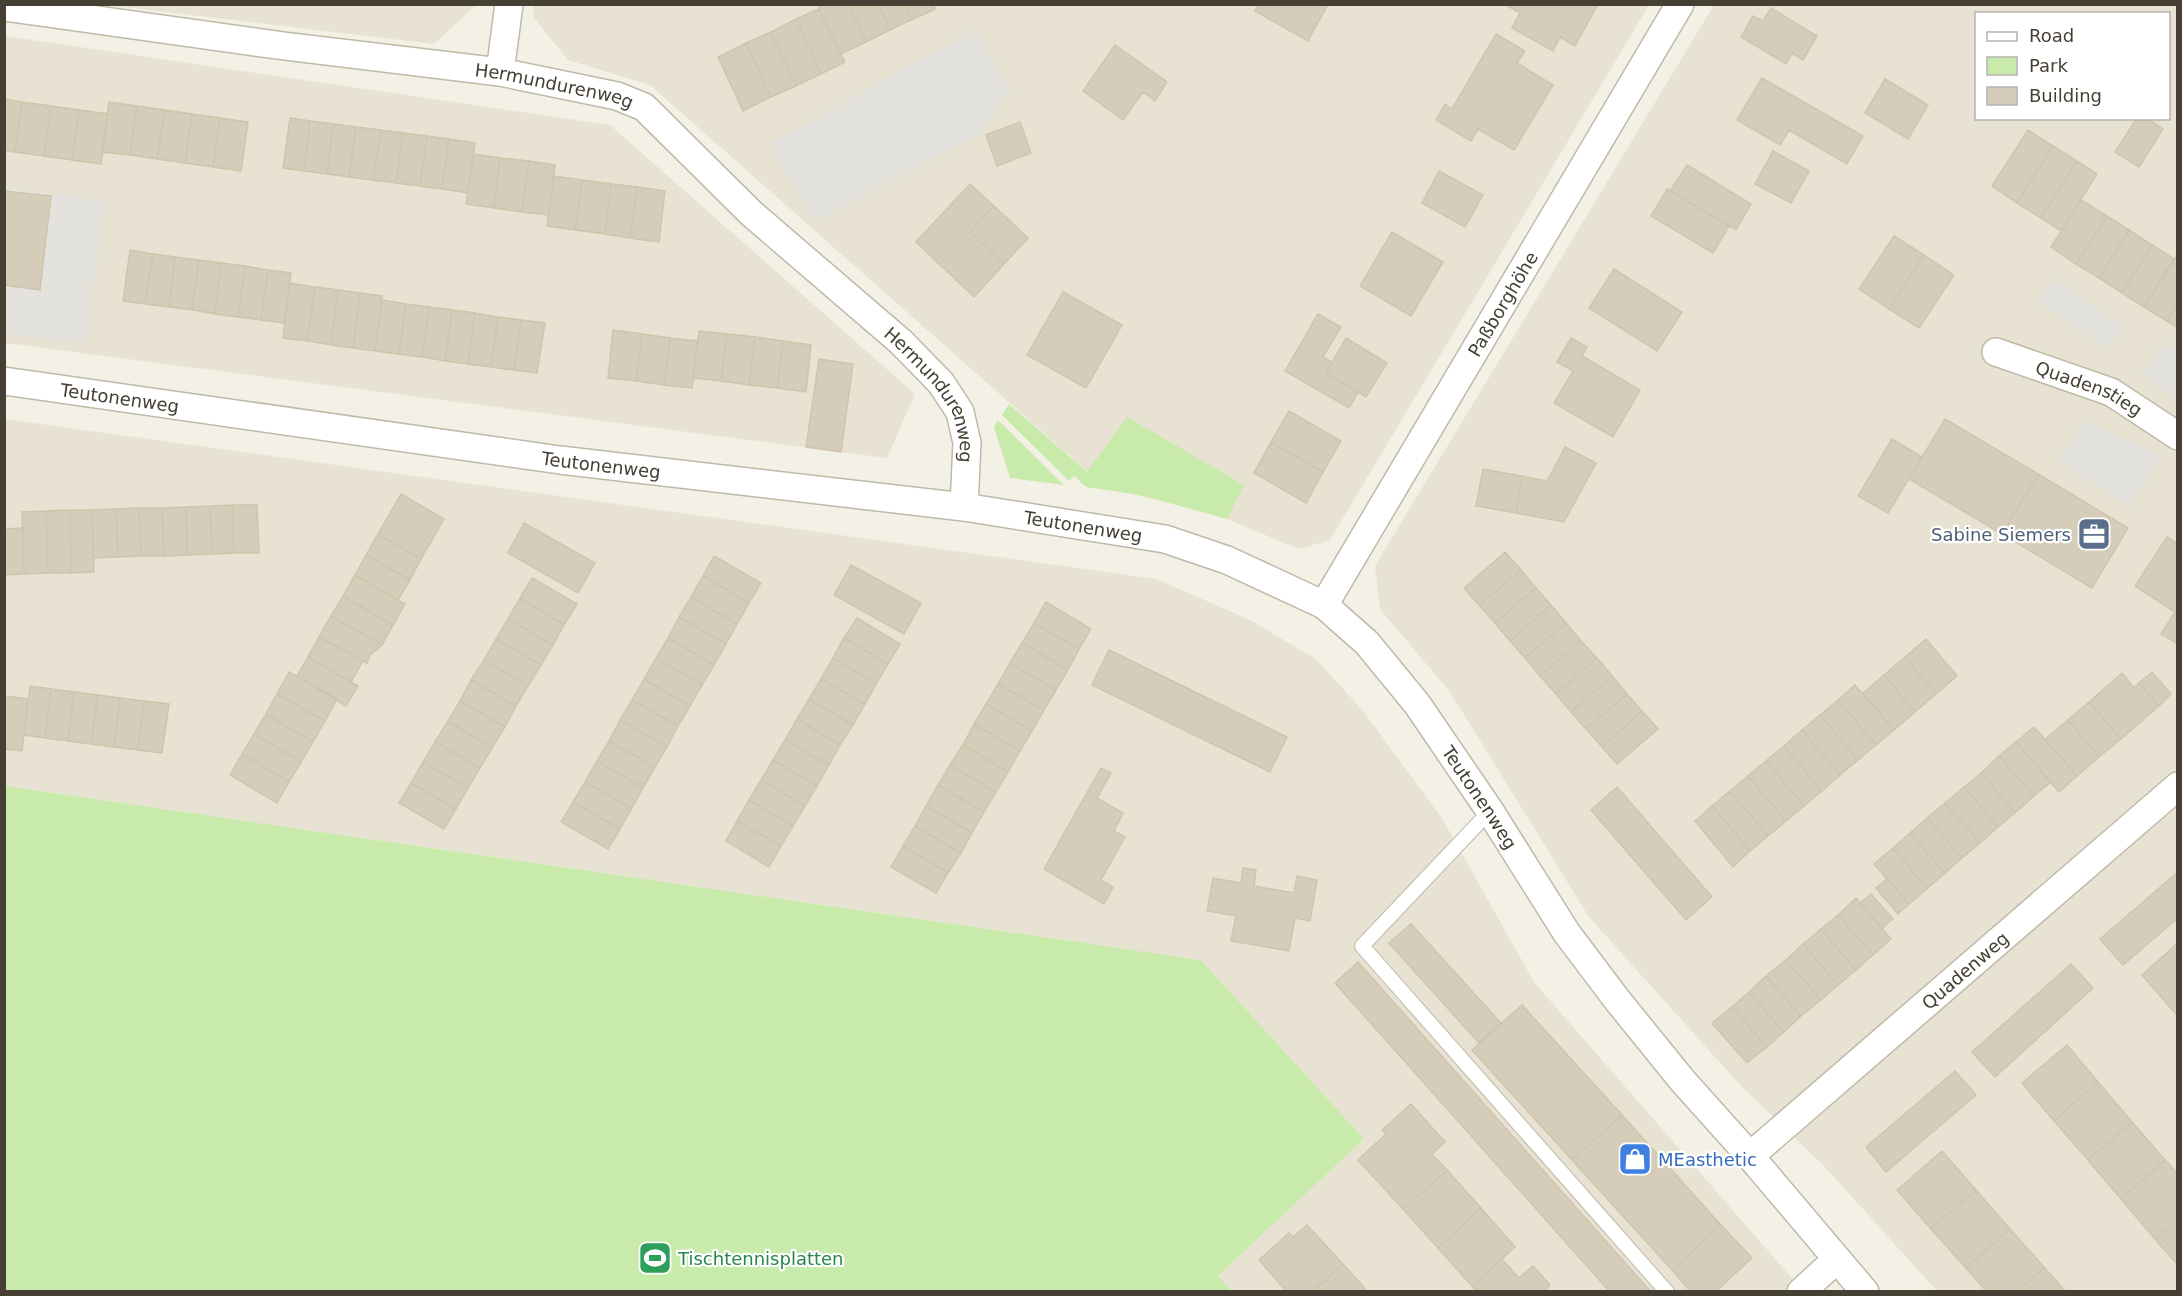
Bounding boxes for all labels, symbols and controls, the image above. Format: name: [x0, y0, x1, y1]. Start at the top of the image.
legend: [1975, 12, 2170, 120]
text: Road: [2029, 25, 2074, 46]
text: Park: [2029, 55, 2068, 76]
street label: Hermundurenweg: [474, 59, 637, 112]
text: Building: [2029, 85, 2102, 106]
street label: Paßborghöhe: [1463, 248, 1542, 360]
street label: Hermundurenweg: [880, 322, 978, 463]
street label: Quadenstieg: [2033, 356, 2146, 420]
street label: Teutonenweg: [58, 379, 181, 416]
street label: Teutonenweg: [539, 447, 662, 482]
street label: Teutonenweg: [1021, 506, 1144, 546]
office icon: Sabine Siemers: [2076, 516, 2112, 552]
place label: Sabine Siemers: [1931, 524, 2071, 545]
street label: Teutonenweg: [1437, 741, 1522, 853]
street label: Quadenweg: [1917, 927, 2012, 1013]
shop icon: MEasthetic: [1617, 1141, 1653, 1177]
place label: MEasthetic: [1658, 1149, 1757, 1170]
sports icon: Tischtennisplatten: [637, 1240, 673, 1276]
place label: Tischtennisplatten: [677, 1248, 844, 1269]

